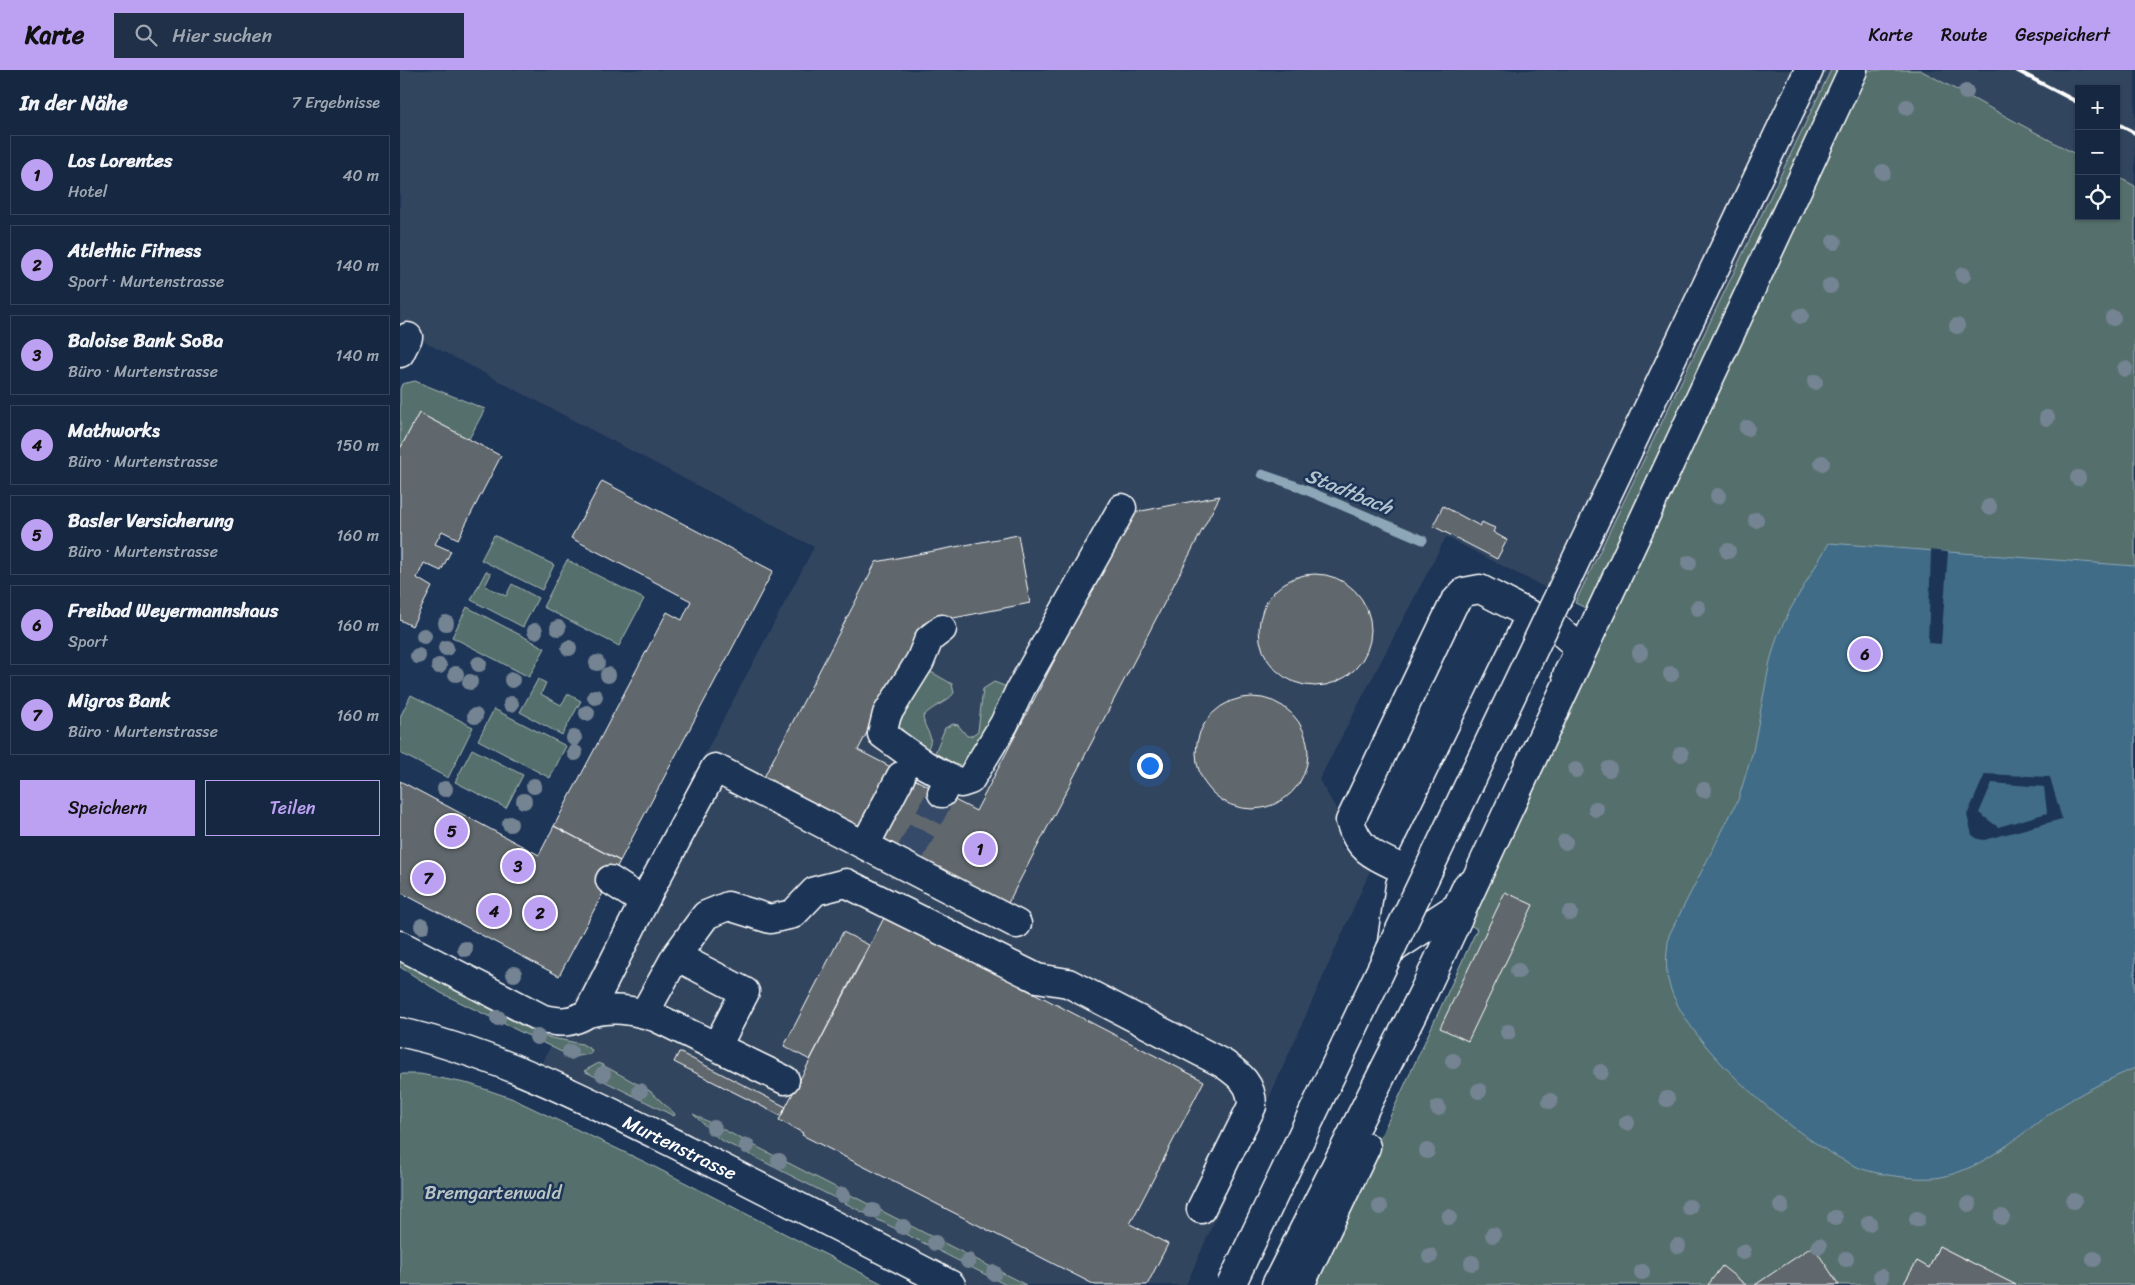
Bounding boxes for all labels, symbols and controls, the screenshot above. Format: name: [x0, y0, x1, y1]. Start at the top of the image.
search box: [114, 13, 464, 58]
text: Karte: [25, 14, 84, 56]
text: Hier suchen: [172, 19, 272, 52]
text: Karte: [1868, 19, 1913, 51]
text: Route: [1941, 19, 1987, 51]
text: Gespeichert: [2015, 19, 2110, 51]
icon: search: [132, 21, 160, 49]
text: In der Nähe: [20, 84, 128, 122]
map controls: [2075, 85, 2120, 220]
button: +: [2075, 85, 2120, 130]
text: 7 Ergebnisse: [292, 88, 380, 117]
button: −: [2075, 130, 2120, 175]
text: Los Lorentes: [68, 144, 173, 177]
text: 1: [34, 161, 40, 190]
text: 40 m: [342, 161, 379, 190]
button: locate: [2075, 175, 2120, 220]
text: Hotel: [68, 177, 107, 206]
text: Atlethic Fitness: [68, 234, 201, 267]
text: 2: [32, 251, 42, 280]
text: 140 m: [336, 251, 379, 280]
text: Sport · Murtenstrasse: [68, 267, 224, 296]
text: Baloise Bank SoBa: [68, 324, 223, 357]
text: 3: [33, 341, 41, 370]
text: 140 m: [336, 341, 379, 370]
text: Büro · Murtenstrasse: [68, 357, 218, 386]
text: Mathworks: [68, 414, 160, 447]
text: 4: [32, 431, 42, 460]
text: 150 m: [336, 431, 379, 460]
text: Büro · Murtenstrasse: [68, 447, 218, 476]
water label: Stadtbach: [1300, 458, 1399, 525]
text: Basler Versicherung: [68, 504, 234, 537]
text: 5: [32, 521, 42, 550]
text: 160 m: [336, 521, 379, 550]
text: Büro · Murtenstrasse: [68, 537, 218, 566]
text: Freibad Weyermannshaus: [68, 594, 278, 627]
text: 6: [32, 611, 42, 640]
text: 160 m: [336, 611, 379, 640]
text: Sport: [68, 627, 108, 656]
pin: 6: [1849, 635, 1881, 673]
text: Migros Bank: [68, 684, 170, 717]
text: 7: [32, 701, 42, 730]
text: 160 m: [336, 701, 379, 730]
text: Büro · Murtenstrasse: [68, 717, 218, 746]
your location: [1137, 753, 1163, 779]
button: Speichern: [20, 780, 195, 836]
button: Teilen: [205, 780, 380, 836]
pin: 5: [436, 812, 468, 850]
pin: 1: [964, 830, 996, 868]
pin: 3: [502, 847, 534, 885]
pin: 7: [412, 859, 444, 897]
pin: 4: [478, 892, 510, 930]
pin: 2: [524, 894, 556, 932]
street label: Murtenstrasse: [617, 1106, 743, 1189]
park label: Bremgartenwald: [425, 1176, 563, 1209]

